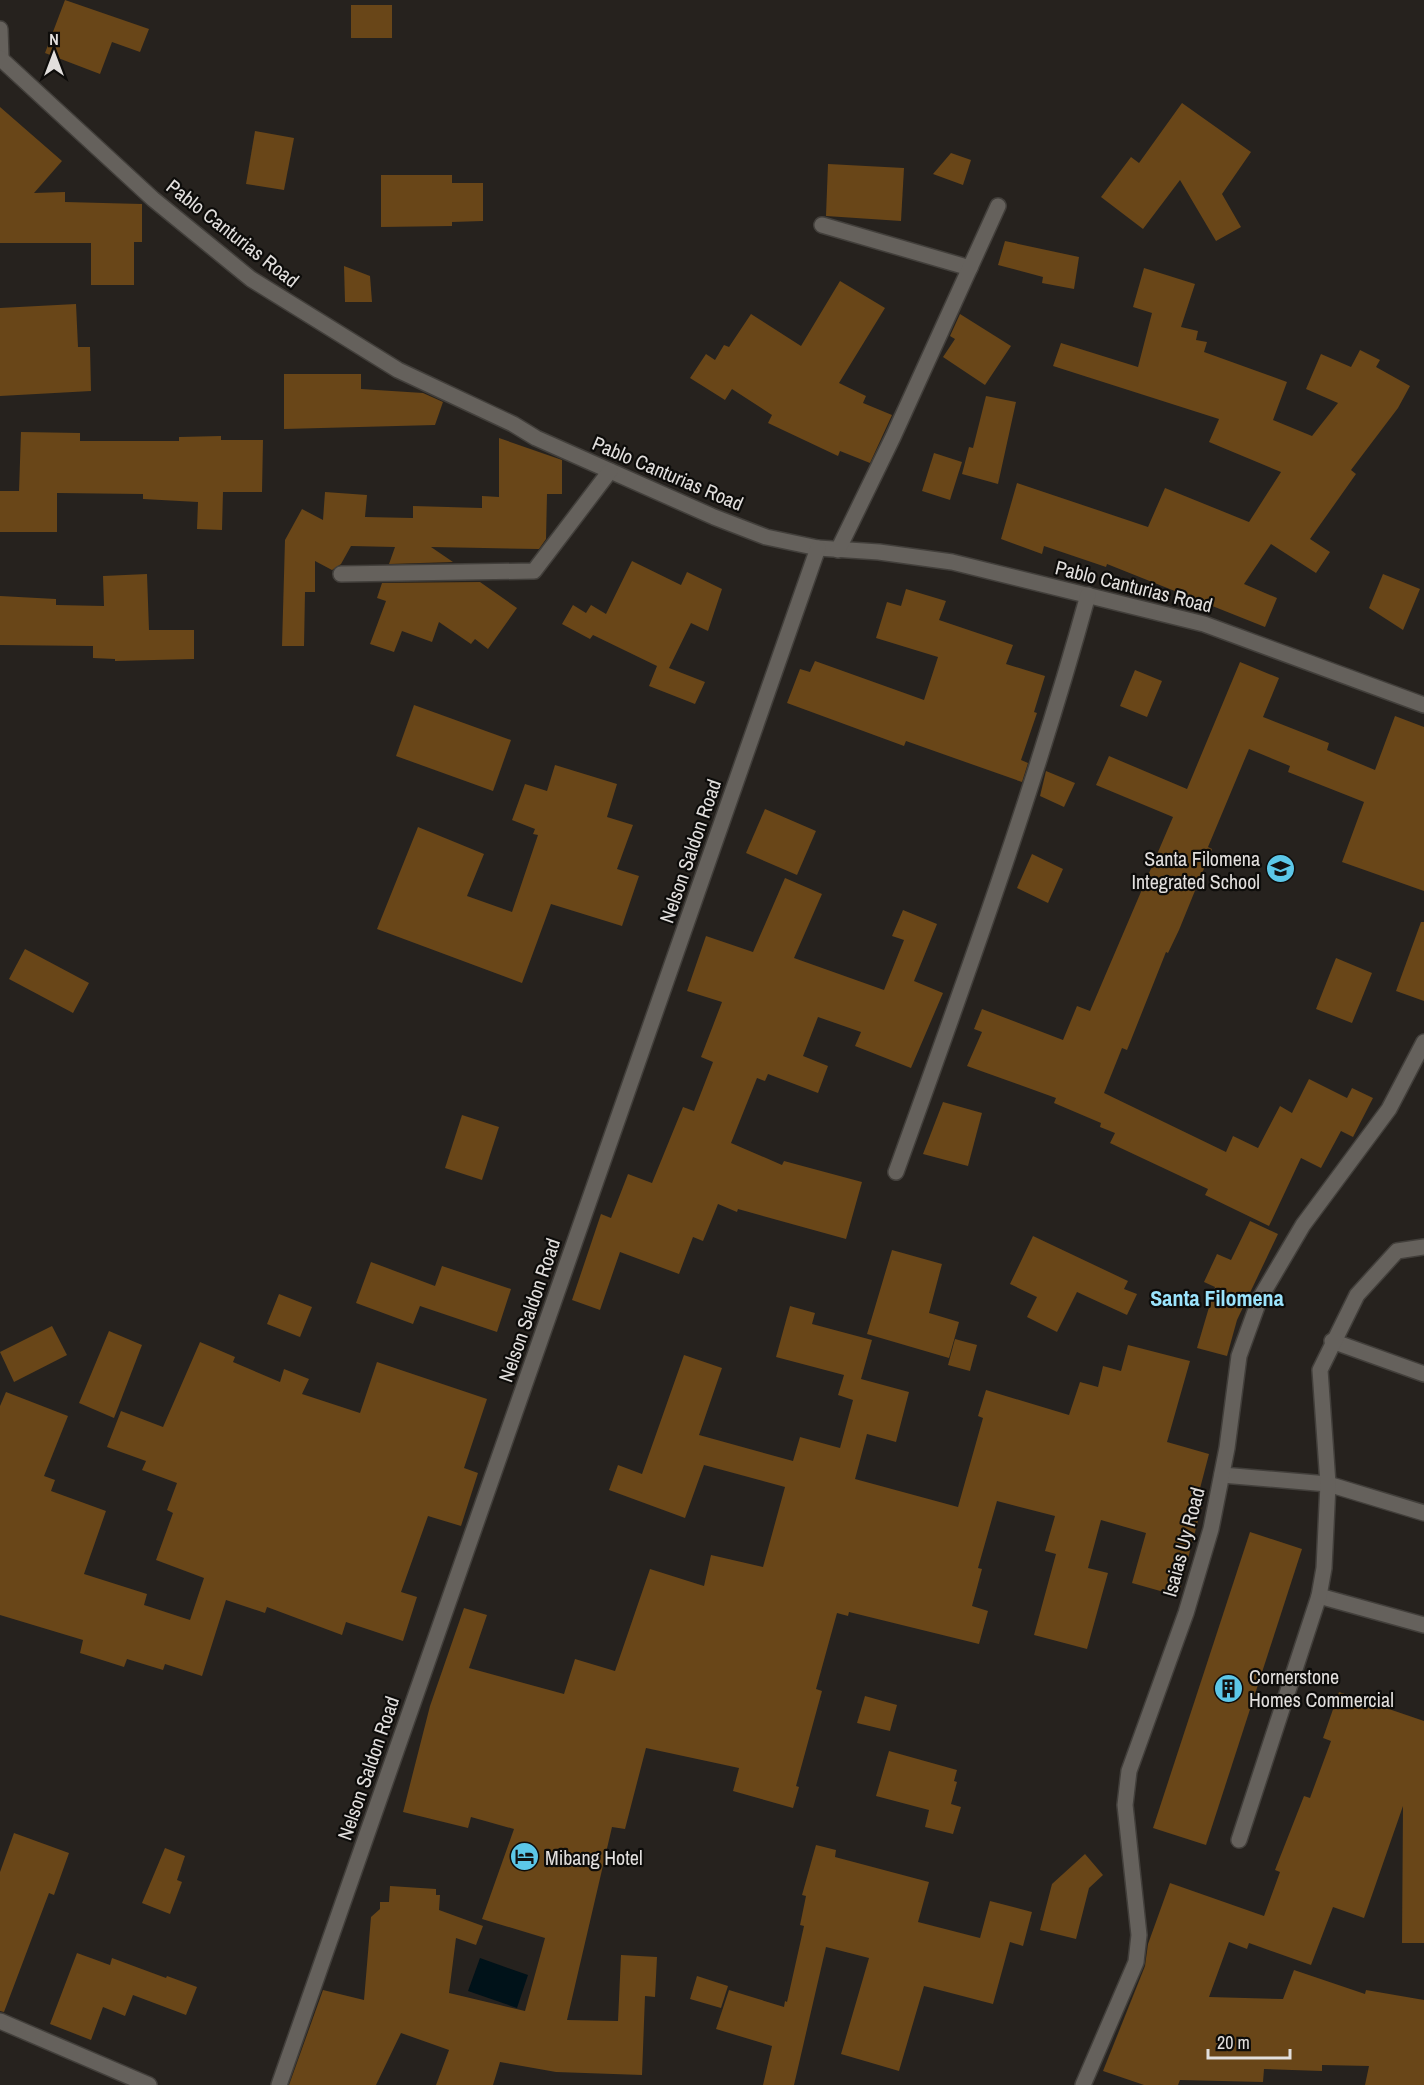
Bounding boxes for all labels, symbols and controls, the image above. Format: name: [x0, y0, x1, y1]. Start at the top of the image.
north arrow: [24, 24, 84, 84]
text: N: [49, 28, 59, 50]
street label: Pablo Canturias Road: [161, 173, 305, 293]
street label: Pablo Canturias Road: [588, 429, 748, 517]
street label: Pablo Canturias Road: [1052, 553, 1216, 619]
street label: Nelson Saldon Road: [653, 775, 727, 927]
place label: Santa Filomena Integrated School: [1131, 845, 1260, 895]
school or university icon: Santa Filomena Integrated School: [1265, 853, 1297, 885]
street label: Nelson Saldon Road: [492, 1234, 566, 1386]
district label: Santa Filomena: [1150, 1283, 1284, 1313]
street label: Isaias Uy Road: [1155, 1484, 1211, 1600]
place label: Cornerstone Homes Commercial: [1249, 1663, 1394, 1713]
building icon: Cornerstone Homes Commercial: [1212, 1672, 1244, 1704]
street label: Nelson Saldon Road: [331, 1692, 405, 1844]
hotel icon: Mibang Hotel: [508, 1841, 540, 1873]
place label: Mibang Hotel: [545, 1844, 643, 1871]
scale bar: [1208, 2022, 1290, 2060]
text: 20 m: [1217, 2030, 1250, 2055]

